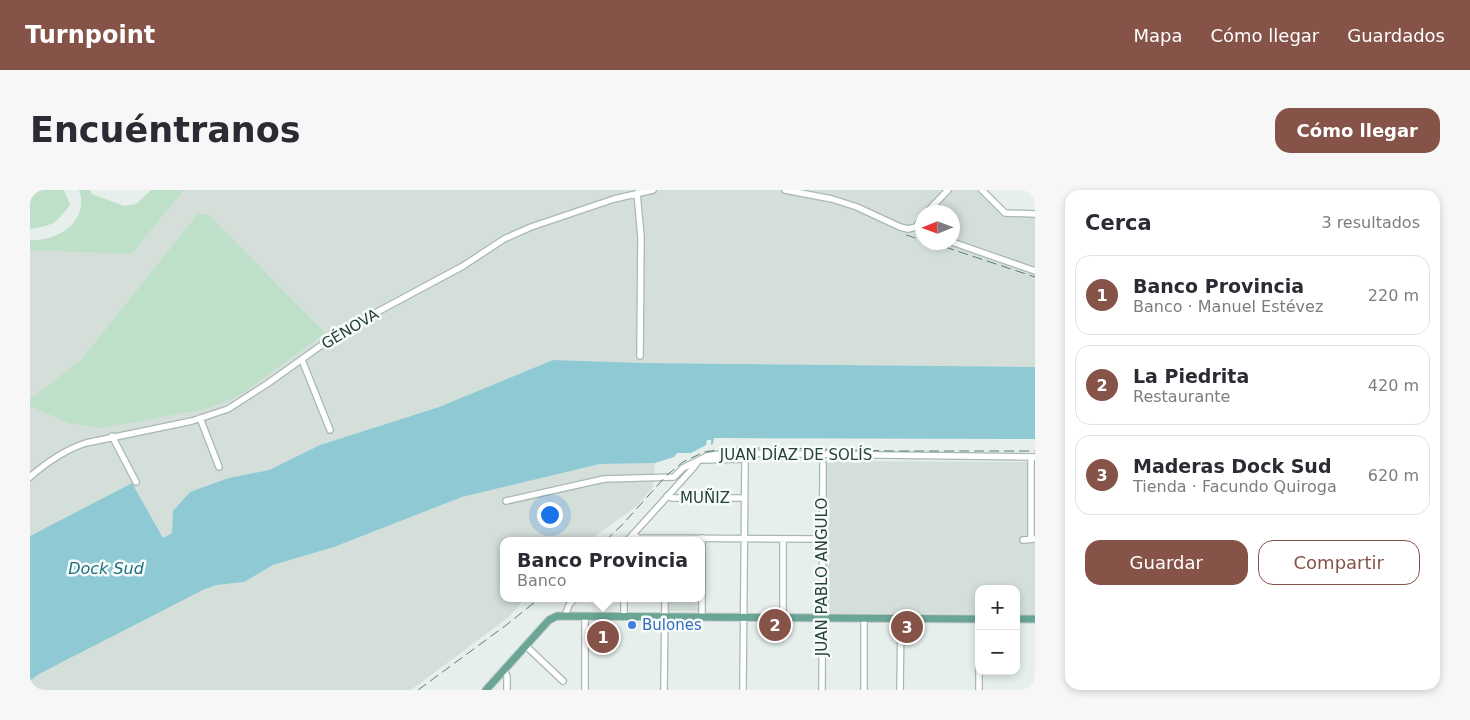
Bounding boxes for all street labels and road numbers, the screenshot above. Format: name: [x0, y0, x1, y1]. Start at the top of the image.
street label: GÉNOVA: [318, 304, 382, 353]
street label: JUAN DÍAZ DE SOLÍS: [719, 445, 872, 464]
street label: MUÑIZ: [680, 488, 730, 507]
street label: JUAN PABLO ANGULO: [813, 498, 831, 657]

